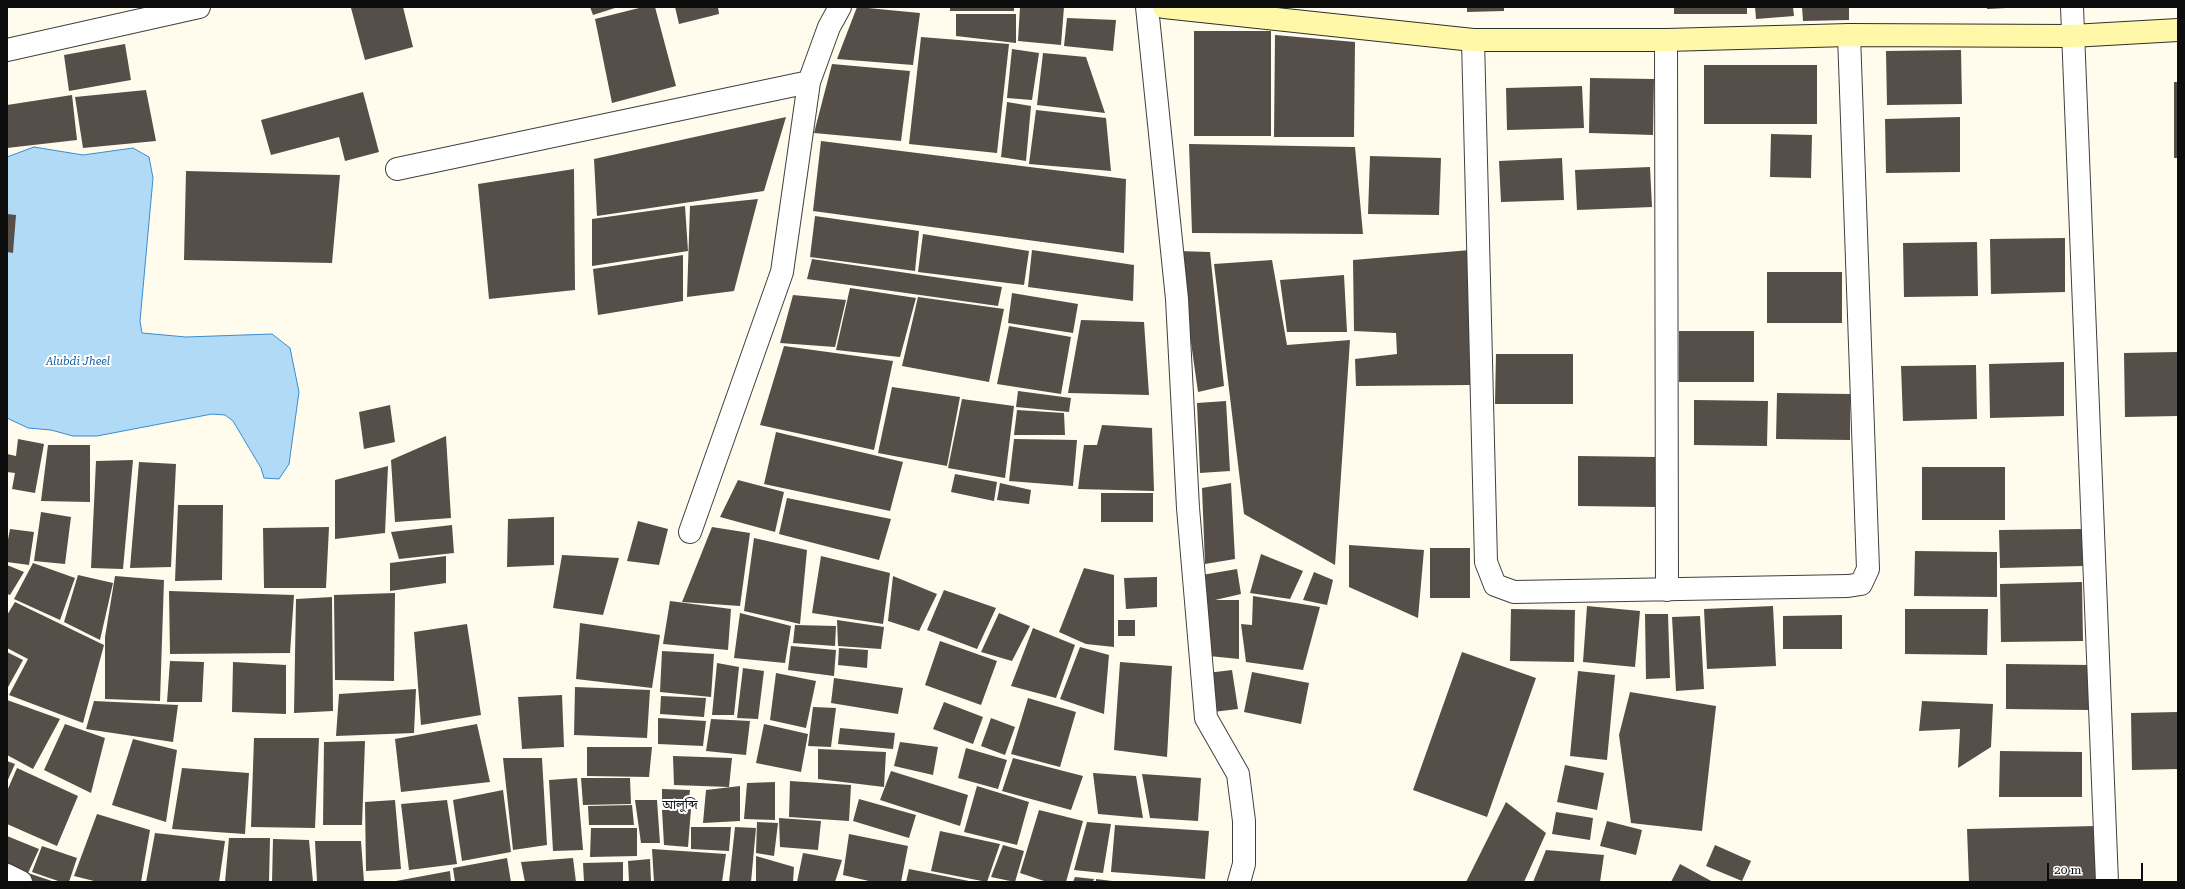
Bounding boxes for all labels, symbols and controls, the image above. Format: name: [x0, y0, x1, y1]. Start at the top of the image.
water label: Alubdi Jheel: [46, 355, 110, 369]
district label: আলুব্দি: [662, 798, 698, 812]
scale bar: [2049, 855, 2145, 881]
text: 20 m: [2054, 863, 2081, 877]

